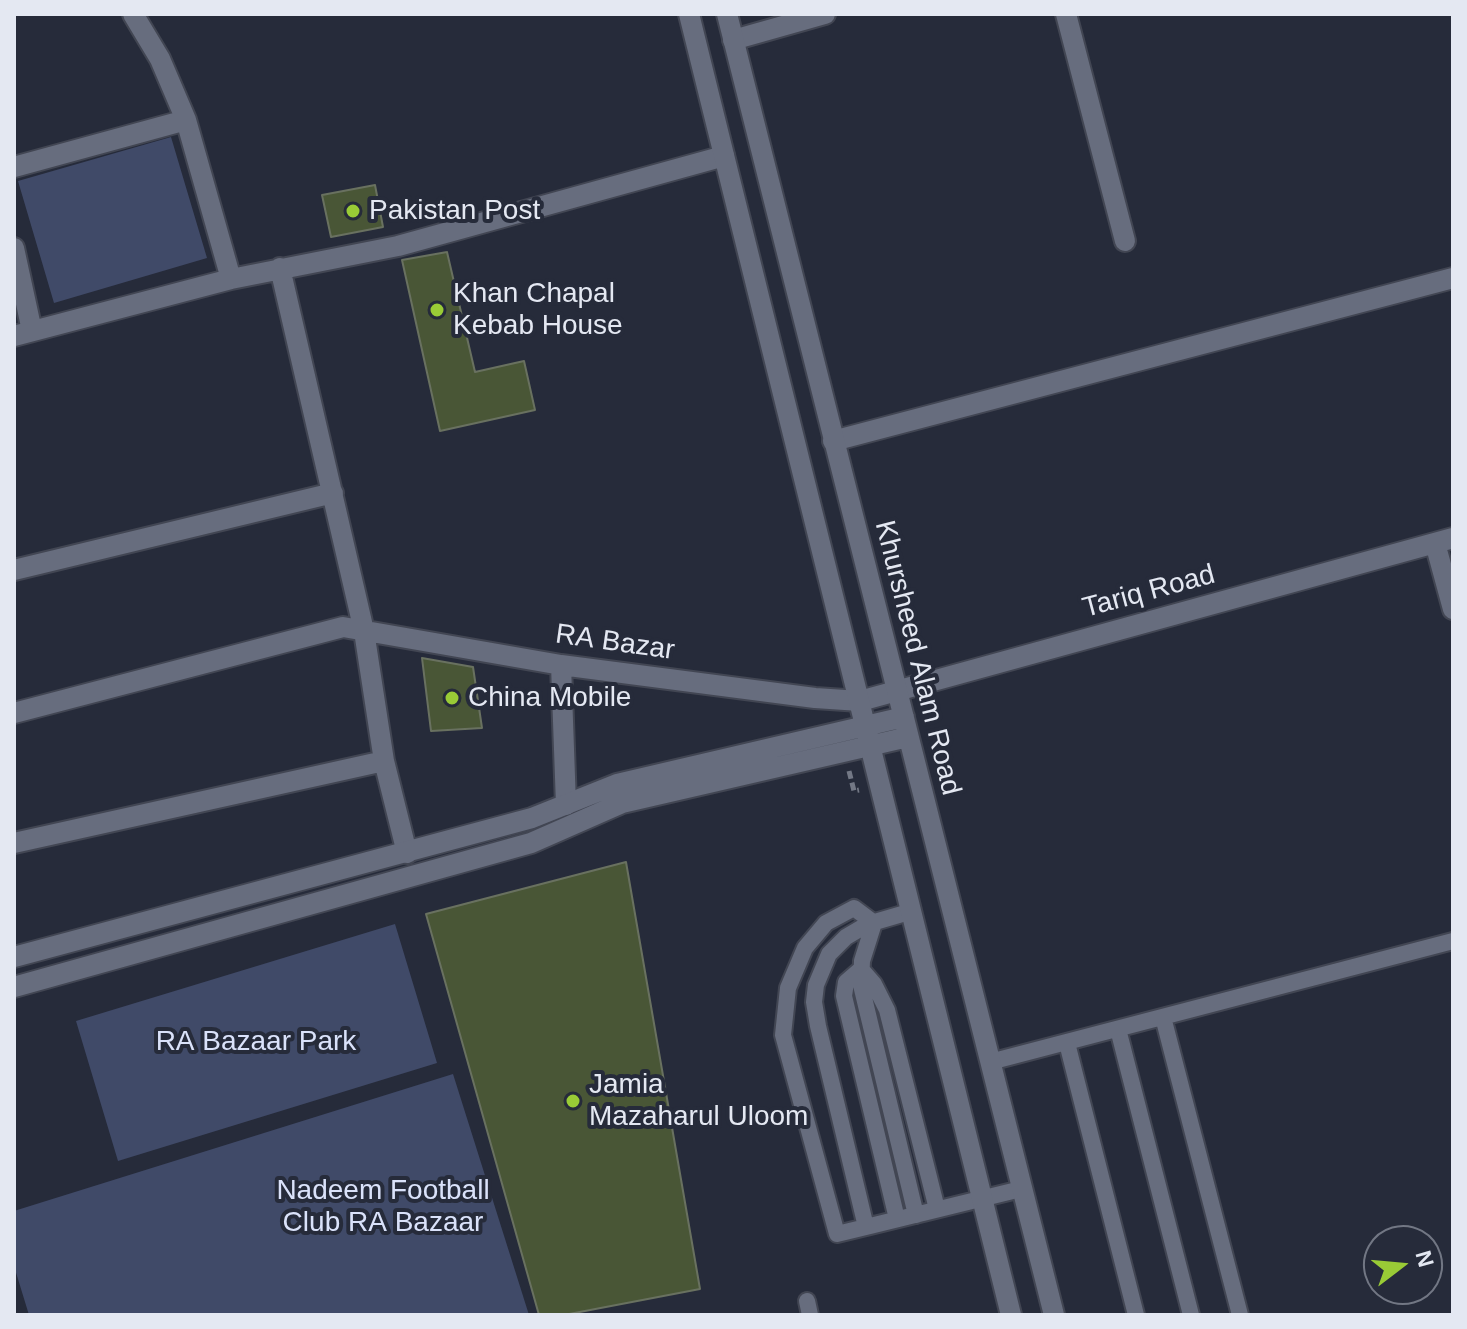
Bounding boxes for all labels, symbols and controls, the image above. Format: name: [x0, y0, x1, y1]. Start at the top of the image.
place label: Pakistan Post: [369, 194, 540, 228]
marker: Pakistan Post: [344, 202, 362, 220]
place label: Khan Chapal Kebab House: [453, 277, 623, 343]
marker: Khan Chapal Kebab House: [428, 301, 446, 319]
street label: Khursheed Alam Road: [867, 517, 967, 799]
street label: Tariq Road: [1079, 558, 1219, 626]
street label: RA Bazar: [553, 618, 677, 668]
place label: China Mobile: [468, 681, 631, 715]
marker: China Mobile: [443, 689, 461, 707]
park label: RA Bazaar Park: [156, 1025, 356, 1059]
place label: Jamia Mazaharul Uloom: [589, 1068, 808, 1134]
marker: Jamia Mazaharul Uloom: [564, 1092, 582, 1110]
park label: Nadeem Football Club RA Bazaar: [276, 1174, 490, 1240]
north arrow: [1363, 1225, 1443, 1305]
text: N: [1410, 1248, 1439, 1270]

